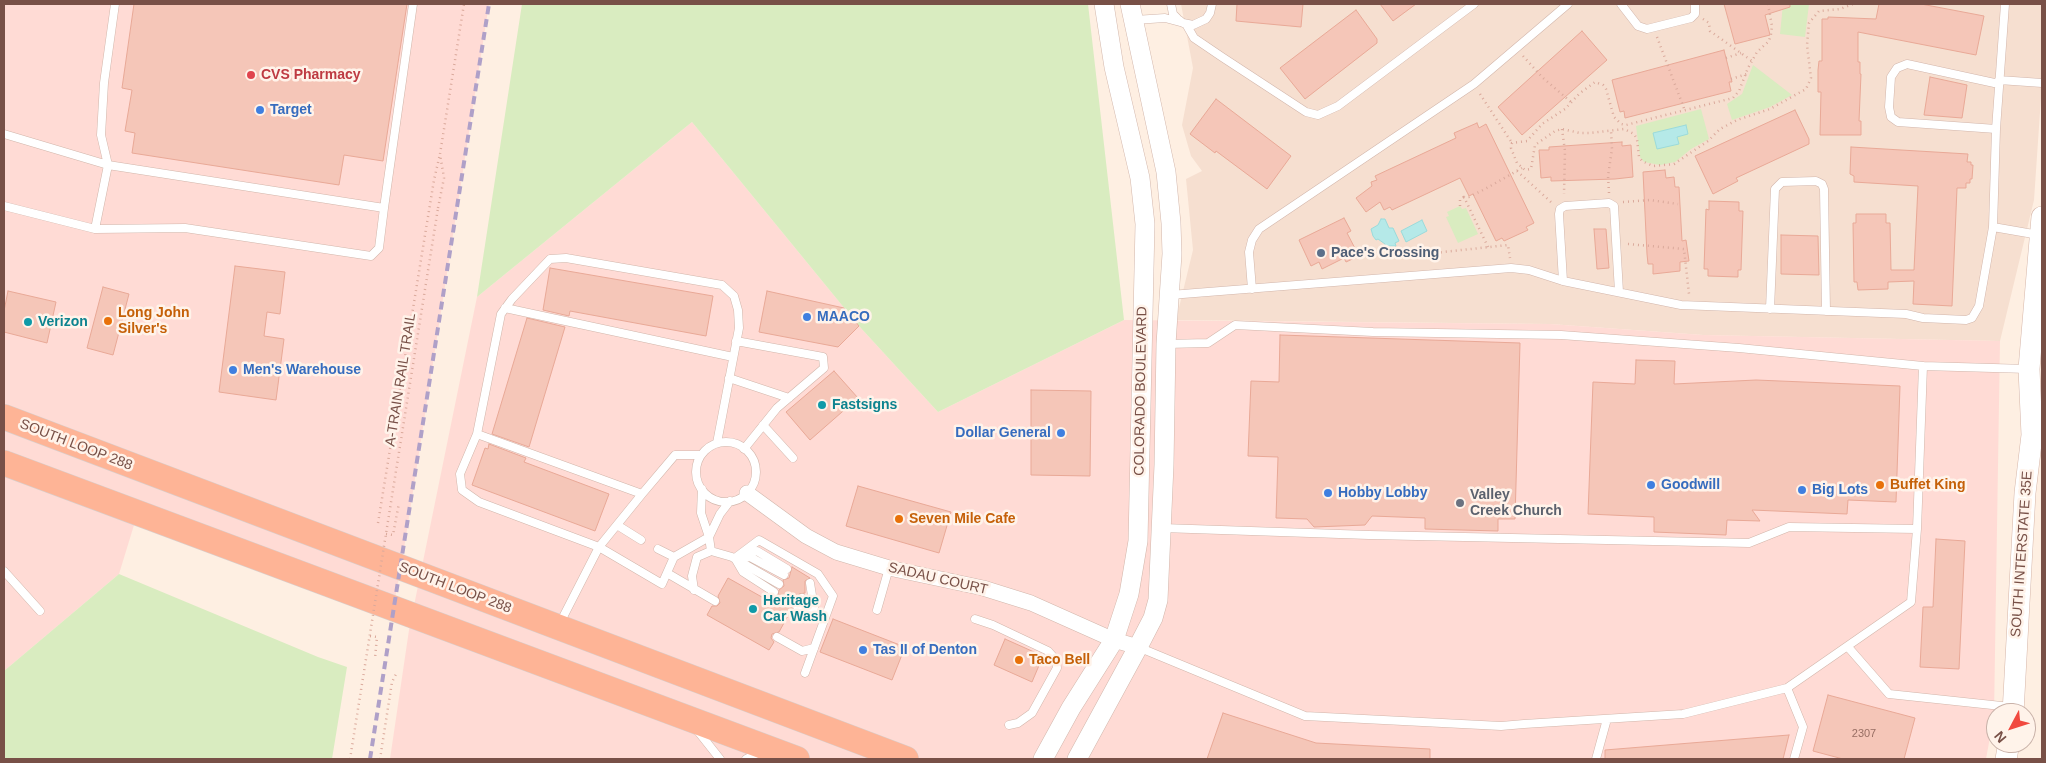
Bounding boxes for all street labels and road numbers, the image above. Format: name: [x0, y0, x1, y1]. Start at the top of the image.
street label: COLORADO BOULEVARD: [1131, 306, 1151, 476]
street label: A-TRAIN RAIL TRAIL: [382, 312, 420, 448]
street label: SOUTH LOOP 288: [17, 416, 135, 474]
street label: SOUTH INTERSTATE 35E: [2008, 470, 2036, 638]
street label: SOUTH LOOP 288: [396, 559, 514, 617]
street label: SADAU COURT: [887, 559, 989, 599]

